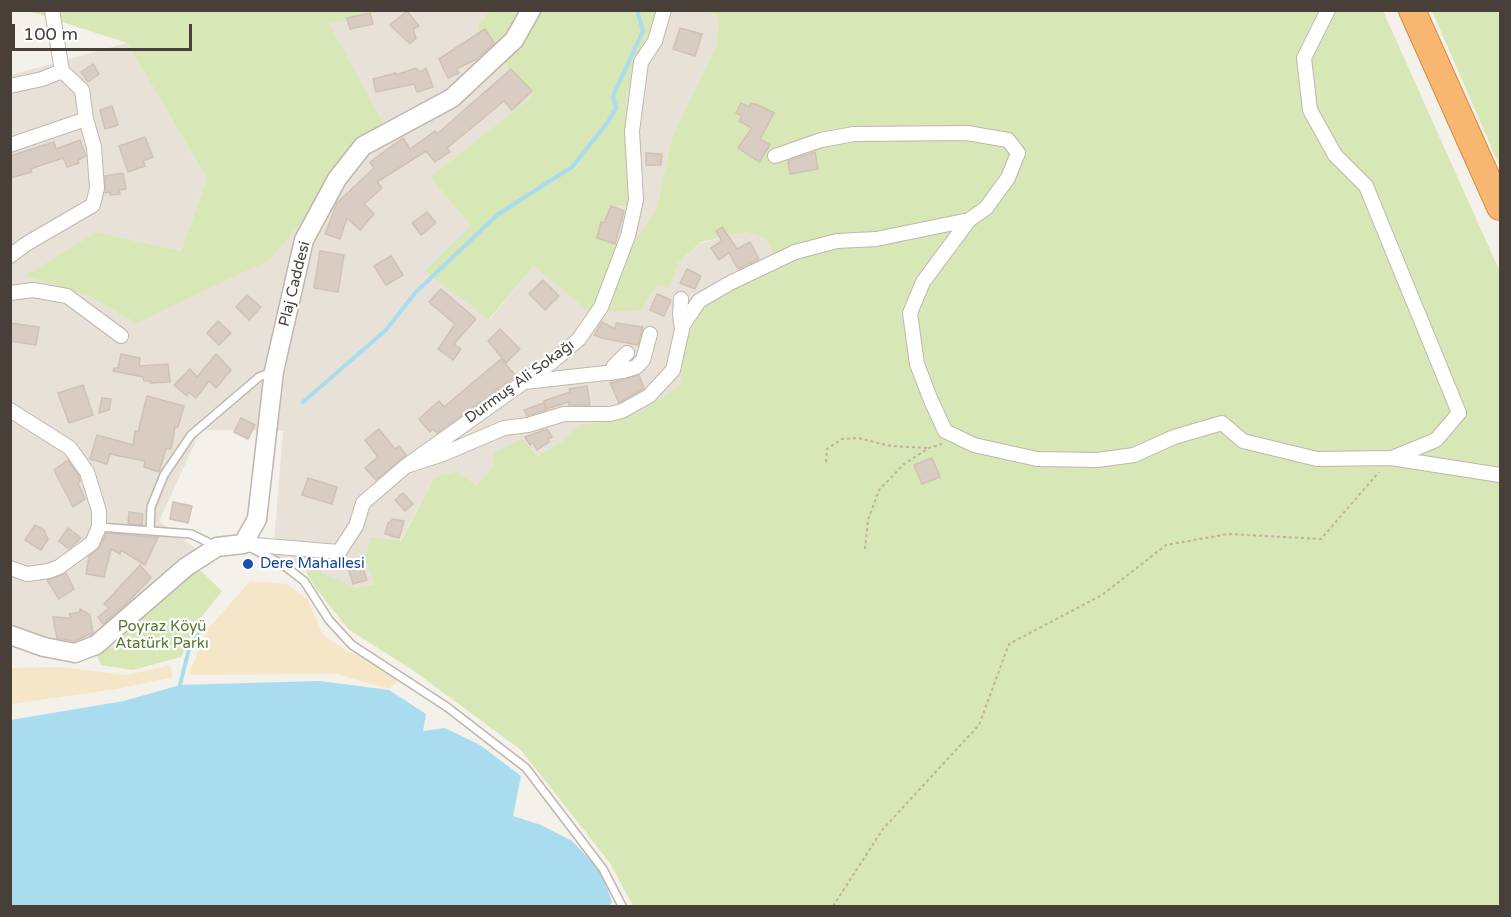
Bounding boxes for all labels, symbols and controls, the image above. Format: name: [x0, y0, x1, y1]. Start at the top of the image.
scale bar: [15, 12, 195, 50]
text: 100 m: [23, 23, 78, 45]
street label: Plaj Caddesi: [276, 240, 314, 328]
street label: Durmuş Ali Sokağı: [462, 336, 578, 428]
place label: Dere Mahallesi: [260, 555, 365, 573]
marker: Dere Mahallesi: [241, 557, 255, 571]
park label: Poyraz Köyü Atatürk Parkı: [115, 618, 209, 653]

